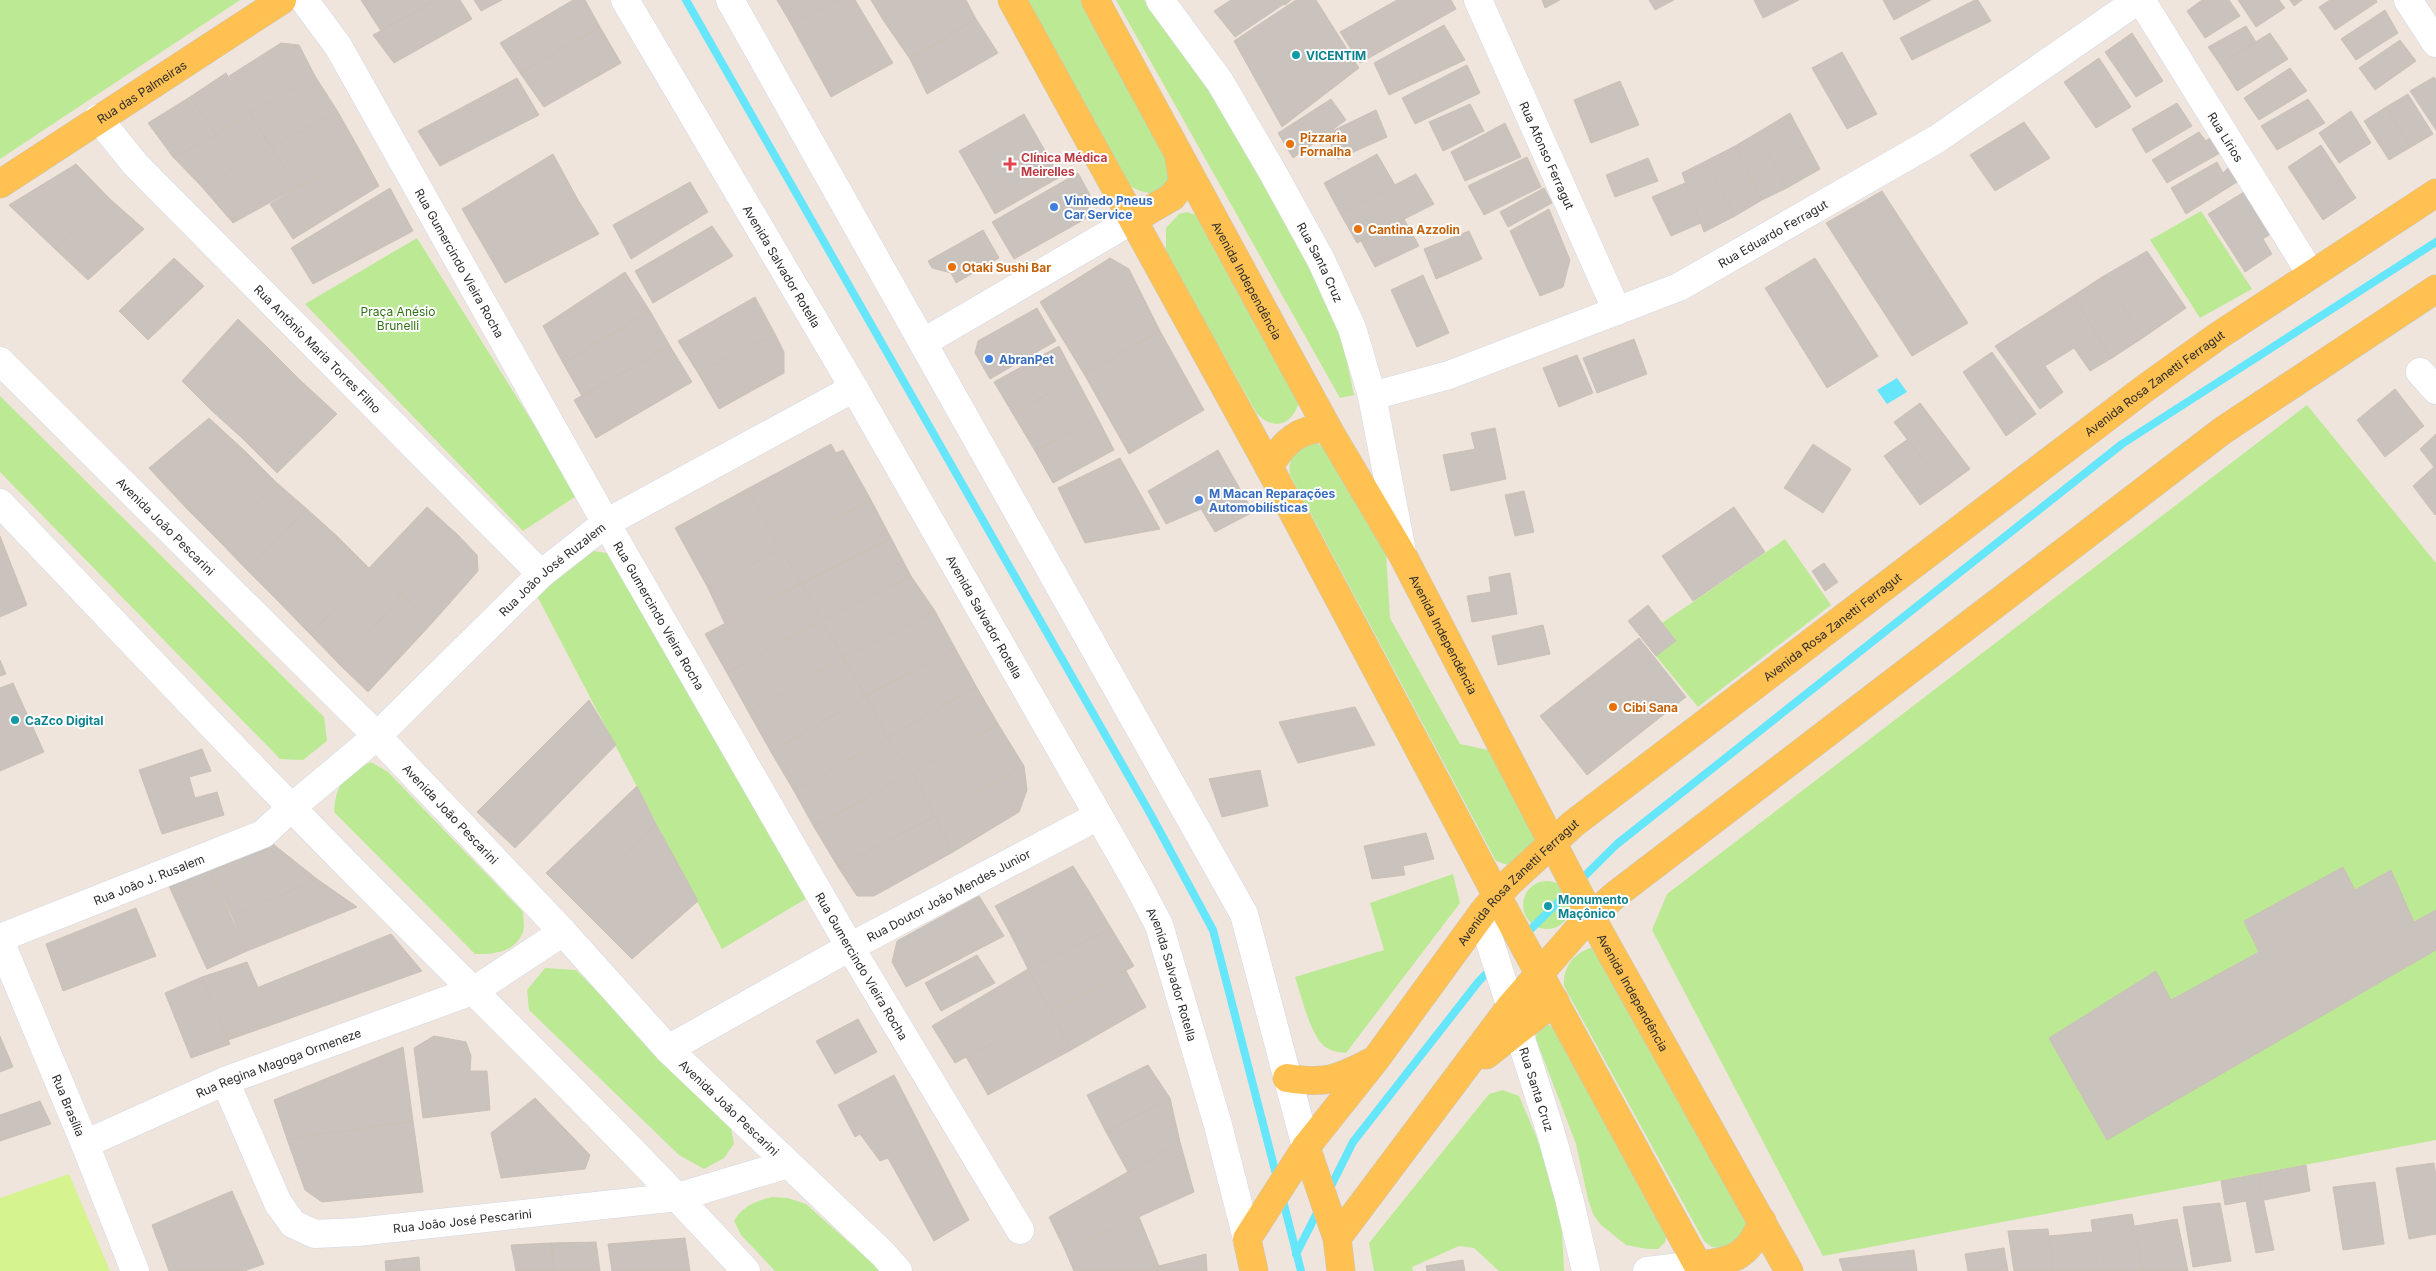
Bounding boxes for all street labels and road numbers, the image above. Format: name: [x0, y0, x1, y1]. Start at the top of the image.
street label: Rua das Palmeiras: [94, 57, 189, 126]
street label: Rua Afonso Ferragut: [1517, 99, 1578, 212]
street label: Rua Lírios: [2205, 109, 2247, 164]
street label: Rua Gumercindo Vieira Rocha: [412, 186, 508, 340]
street label: Rua Eduardo Ferragut: [1715, 196, 1830, 271]
street label: Avenida Salvador Rotella: [740, 202, 824, 330]
street label: Avenida Independência: [1209, 218, 1285, 342]
street label: Rua Santa Cruz: [1294, 219, 1347, 305]
street label: Rua Antônio Maria Torres Filho: [251, 282, 385, 416]
street label: Avenida Rosa Zanetti Ferragut: [2081, 327, 2227, 439]
street label: Avenida João Pescarini: [114, 474, 218, 578]
street label: Rua João José Ruzalem: [495, 519, 608, 619]
street label: Rua Gumercindo Vieira Rocha: [611, 539, 708, 692]
street label: Avenida Salvador Rotella: [944, 552, 1026, 681]
street label: Avenida Rosa Zanetti Ferragut: [1760, 569, 1904, 684]
street label: Avenida Independência: [1407, 572, 1481, 697]
street label: Avenida João Pescarini: [400, 761, 502, 867]
street label: Avenida Rosa Zanetti Ferragut: [1454, 815, 1581, 948]
street label: Rua Doutor João Mendes Junior: [864, 845, 1033, 944]
street label: Rua João J. Rusalem: [91, 850, 206, 908]
street label: Rua Gumercindo Vieira Rocha: [813, 890, 911, 1043]
street label: Avenida Salvador Rotella: [1143, 905, 1200, 1043]
street label: Avenida Independência: [1594, 931, 1672, 1054]
street label: Rua Regina Magoga Ormeneze: [193, 1025, 363, 1101]
street label: Rua Santa Cruz: [1517, 1045, 1557, 1133]
street label: Avenida João Pescarini: [676, 1056, 783, 1159]
street label: Rua Brasília: [49, 1072, 88, 1138]
street label: Rua João José Pescarini: [392, 1205, 533, 1236]

